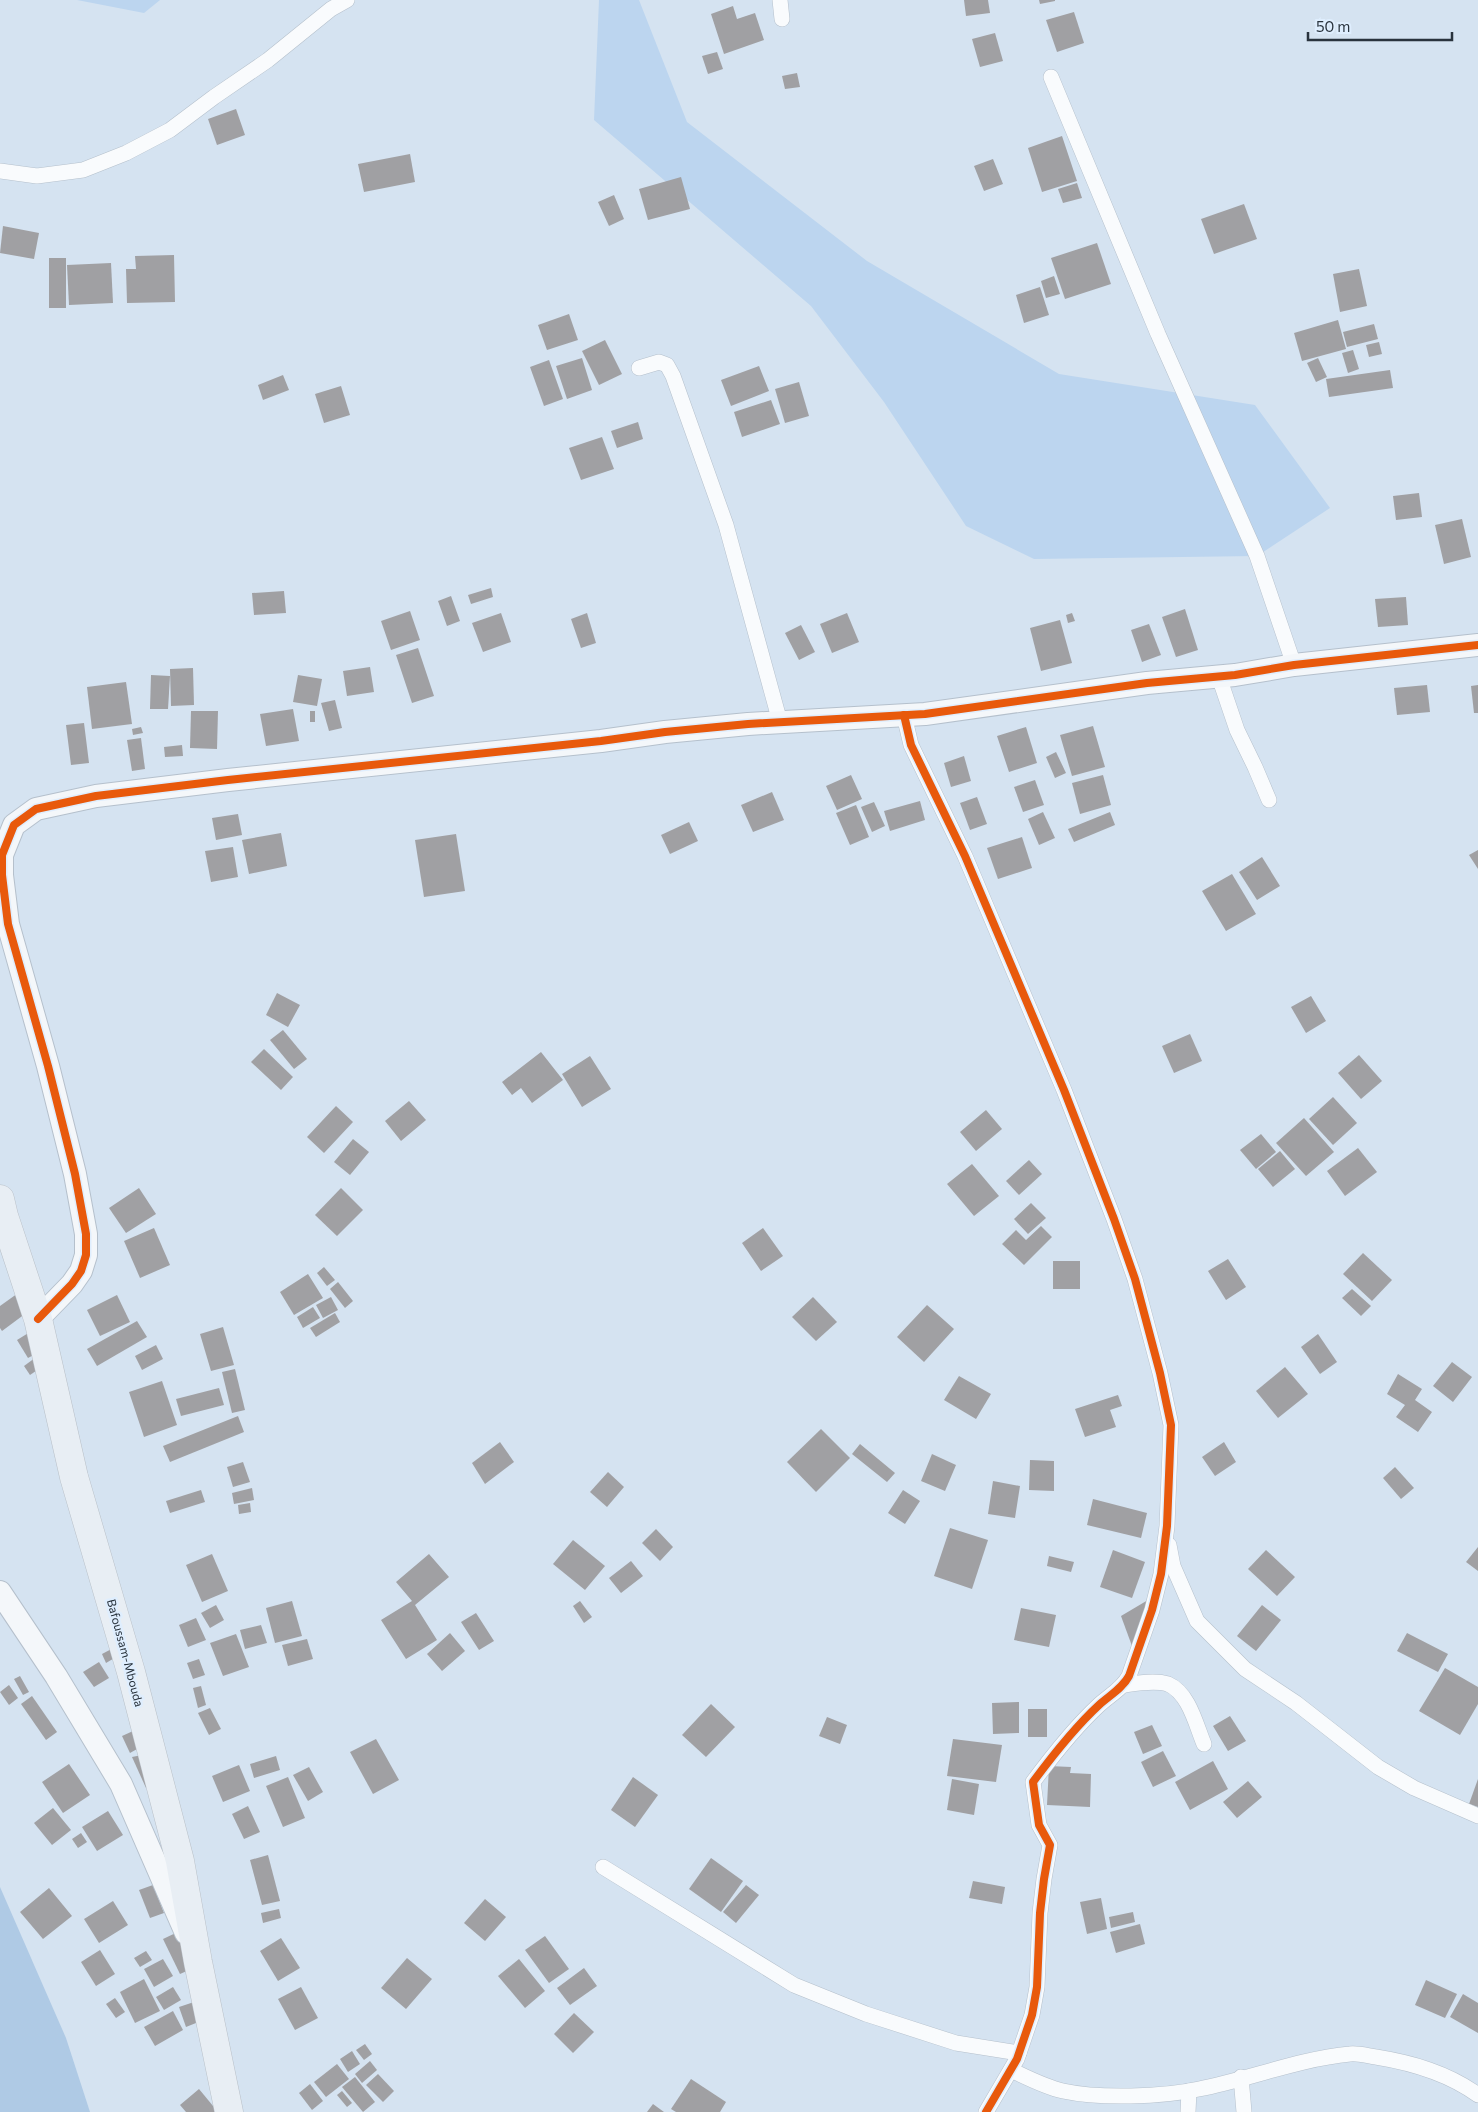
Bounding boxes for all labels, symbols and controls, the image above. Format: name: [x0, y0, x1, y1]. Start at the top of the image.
scale bar: [1308, 10, 1452, 42]
text: 50 m: [1316, 17, 1350, 35]
street label: Bafoussam-Mbouda: [105, 1597, 147, 1708]

